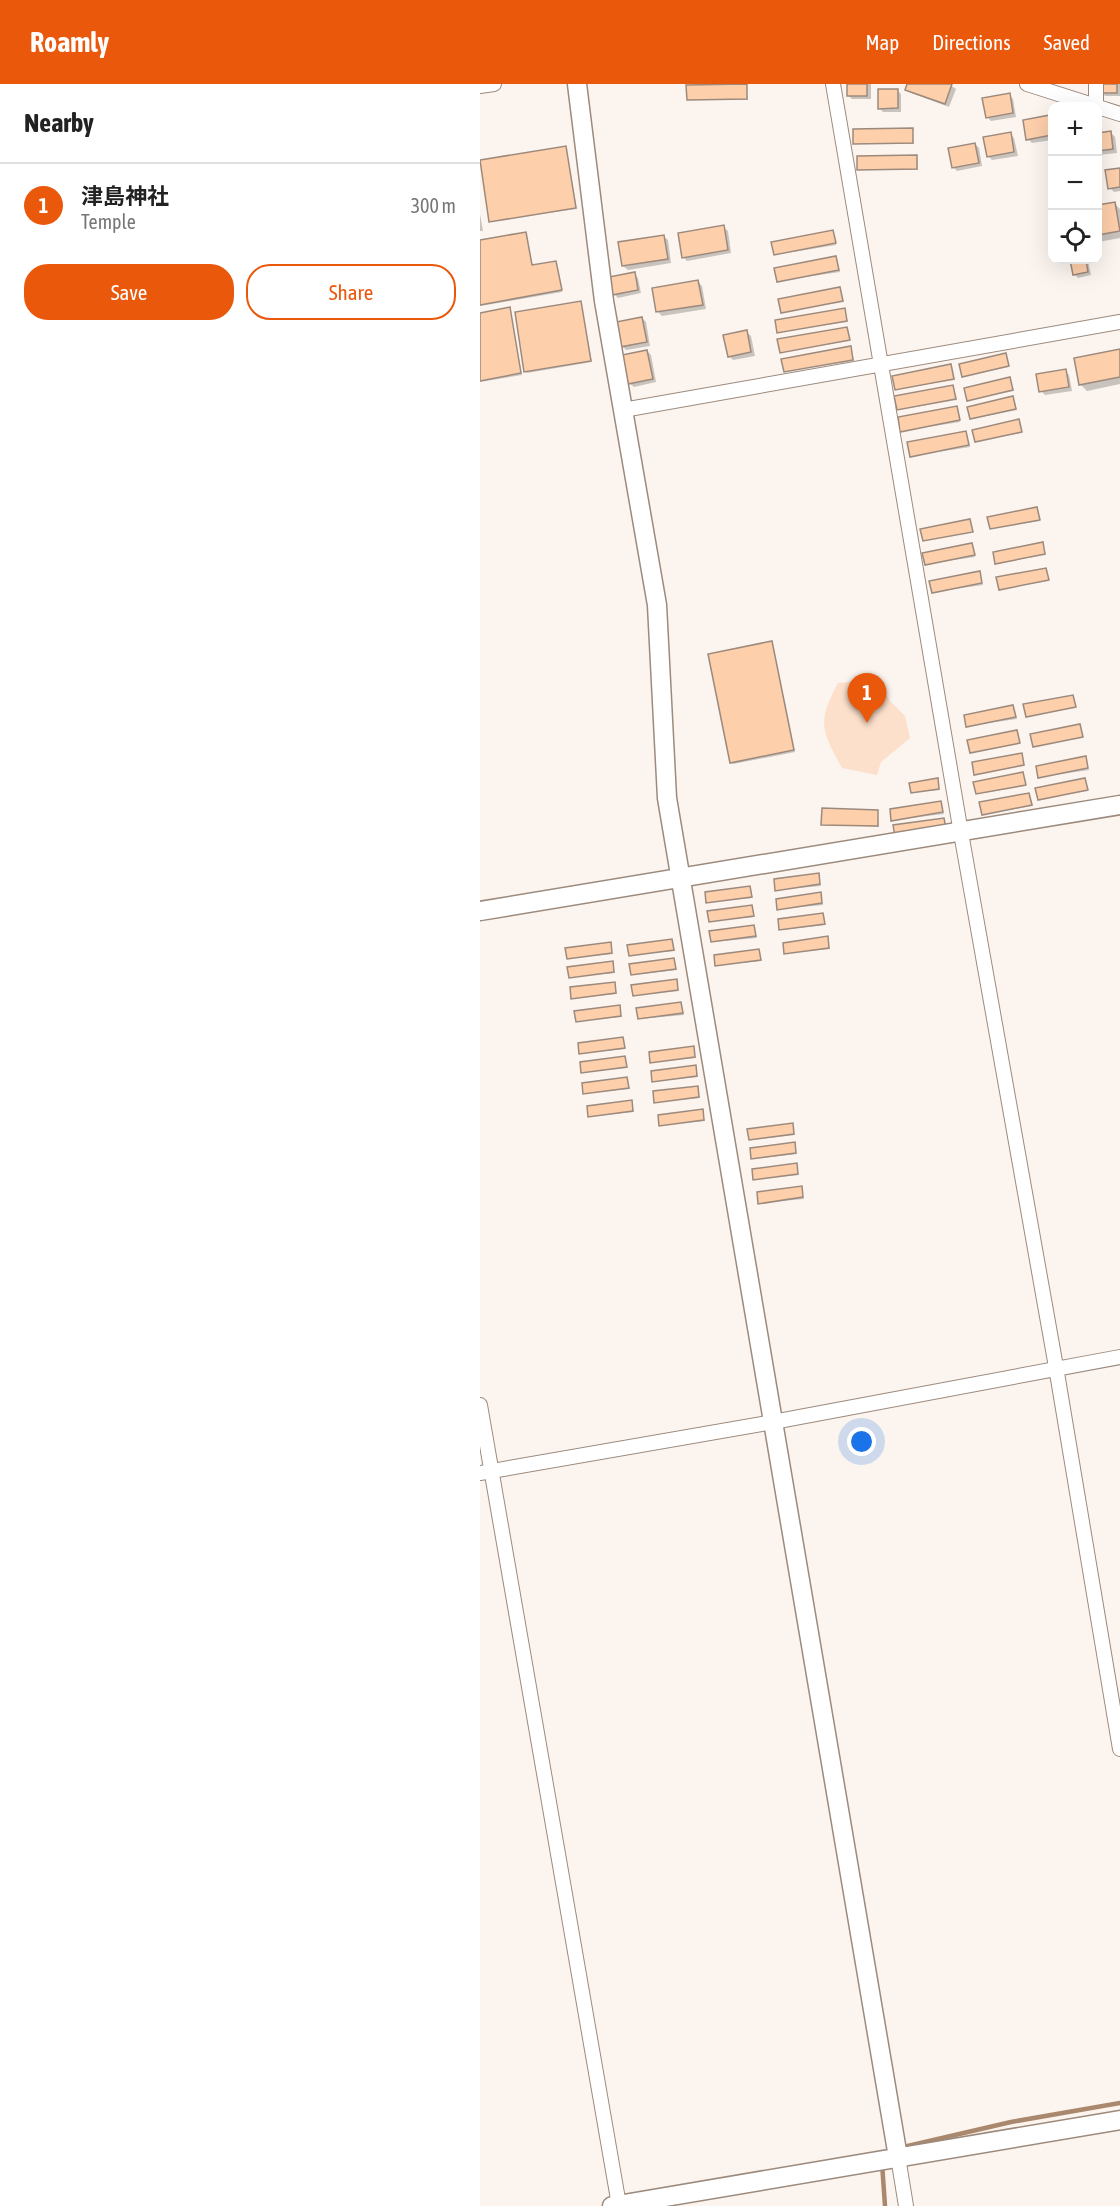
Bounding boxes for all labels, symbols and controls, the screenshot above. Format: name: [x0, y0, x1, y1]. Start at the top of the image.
text: Roamly: [30, 26, 109, 58]
text: Map: [865, 30, 899, 54]
text: Directions: [932, 30, 1011, 54]
text: Saved: [1044, 30, 1090, 54]
map controls: [1048, 102, 1102, 264]
button: +: [1048, 102, 1102, 156]
text: Nearby: [24, 108, 94, 138]
button: −: [1048, 156, 1102, 210]
text: 津島神社: [81, 183, 169, 209]
text: 1: [39, 194, 48, 217]
text: 300 m: [411, 194, 456, 217]
text: Temple: [81, 210, 136, 233]
button: locate: [1048, 210, 1102, 264]
button: Save: [24, 264, 234, 320]
button: Share: [246, 264, 456, 320]
pin: 1: [848, 674, 886, 723]
your location: [847, 1427, 876, 1456]

